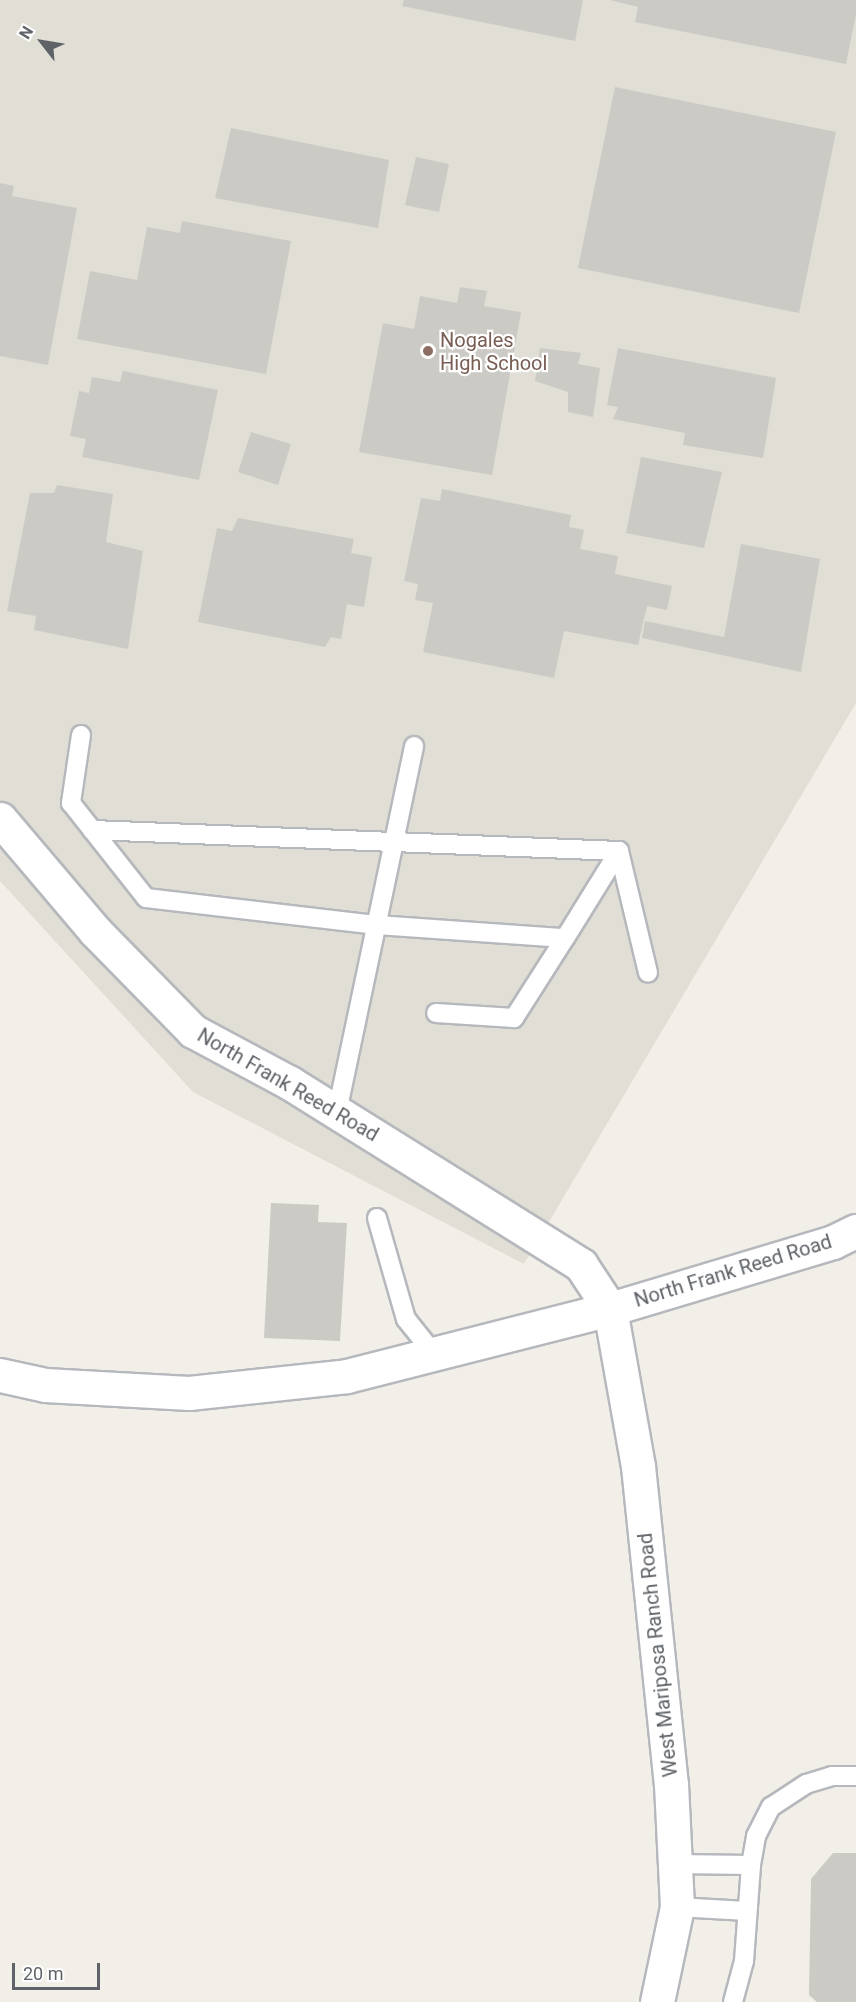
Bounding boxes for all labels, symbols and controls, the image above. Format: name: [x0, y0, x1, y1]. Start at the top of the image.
north arrow: [12, 12, 72, 72]
text: N: [15, 23, 37, 42]
place label: Nogales High School: [440, 328, 547, 375]
marker: Nogales High School: [421, 344, 435, 358]
street label: North Frank Reed Road: [193, 1023, 383, 1147]
street label: North Frank Reed Road: [631, 1230, 835, 1312]
street label: West Mariposa Ranch Road: [633, 1532, 683, 1778]
scale bar: [15, 1951, 104, 1989]
text: 20 m: [23, 1963, 63, 1984]

